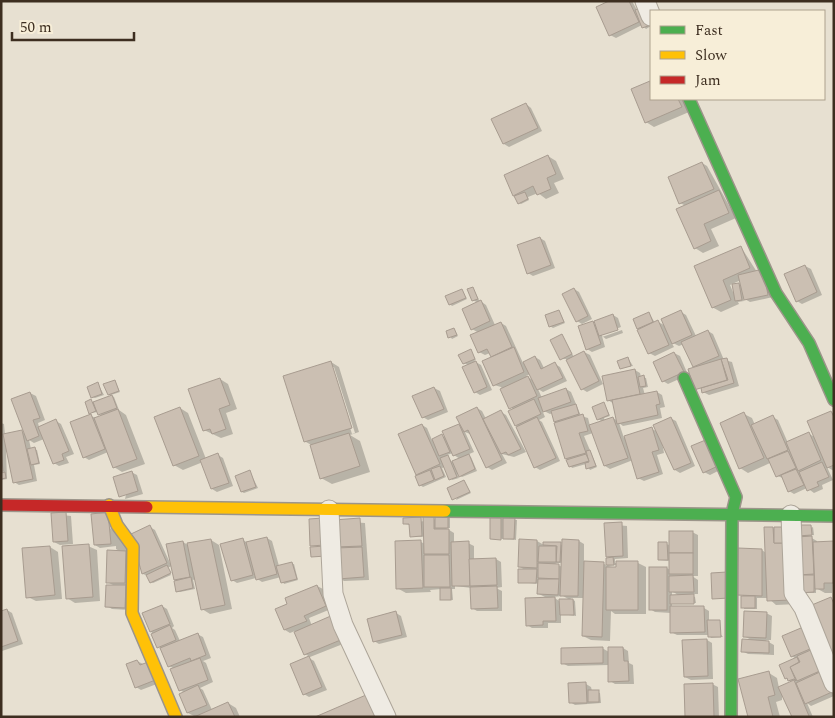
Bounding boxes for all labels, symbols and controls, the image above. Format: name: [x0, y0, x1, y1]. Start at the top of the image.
scale bar: [12, 10, 135, 42]
legend: [650, 10, 825, 100]
text: 50 m: [20, 16, 52, 39]
text: Fast: [695, 19, 723, 42]
text: Slow: [695, 44, 727, 67]
text: Jam: [695, 69, 721, 92]

